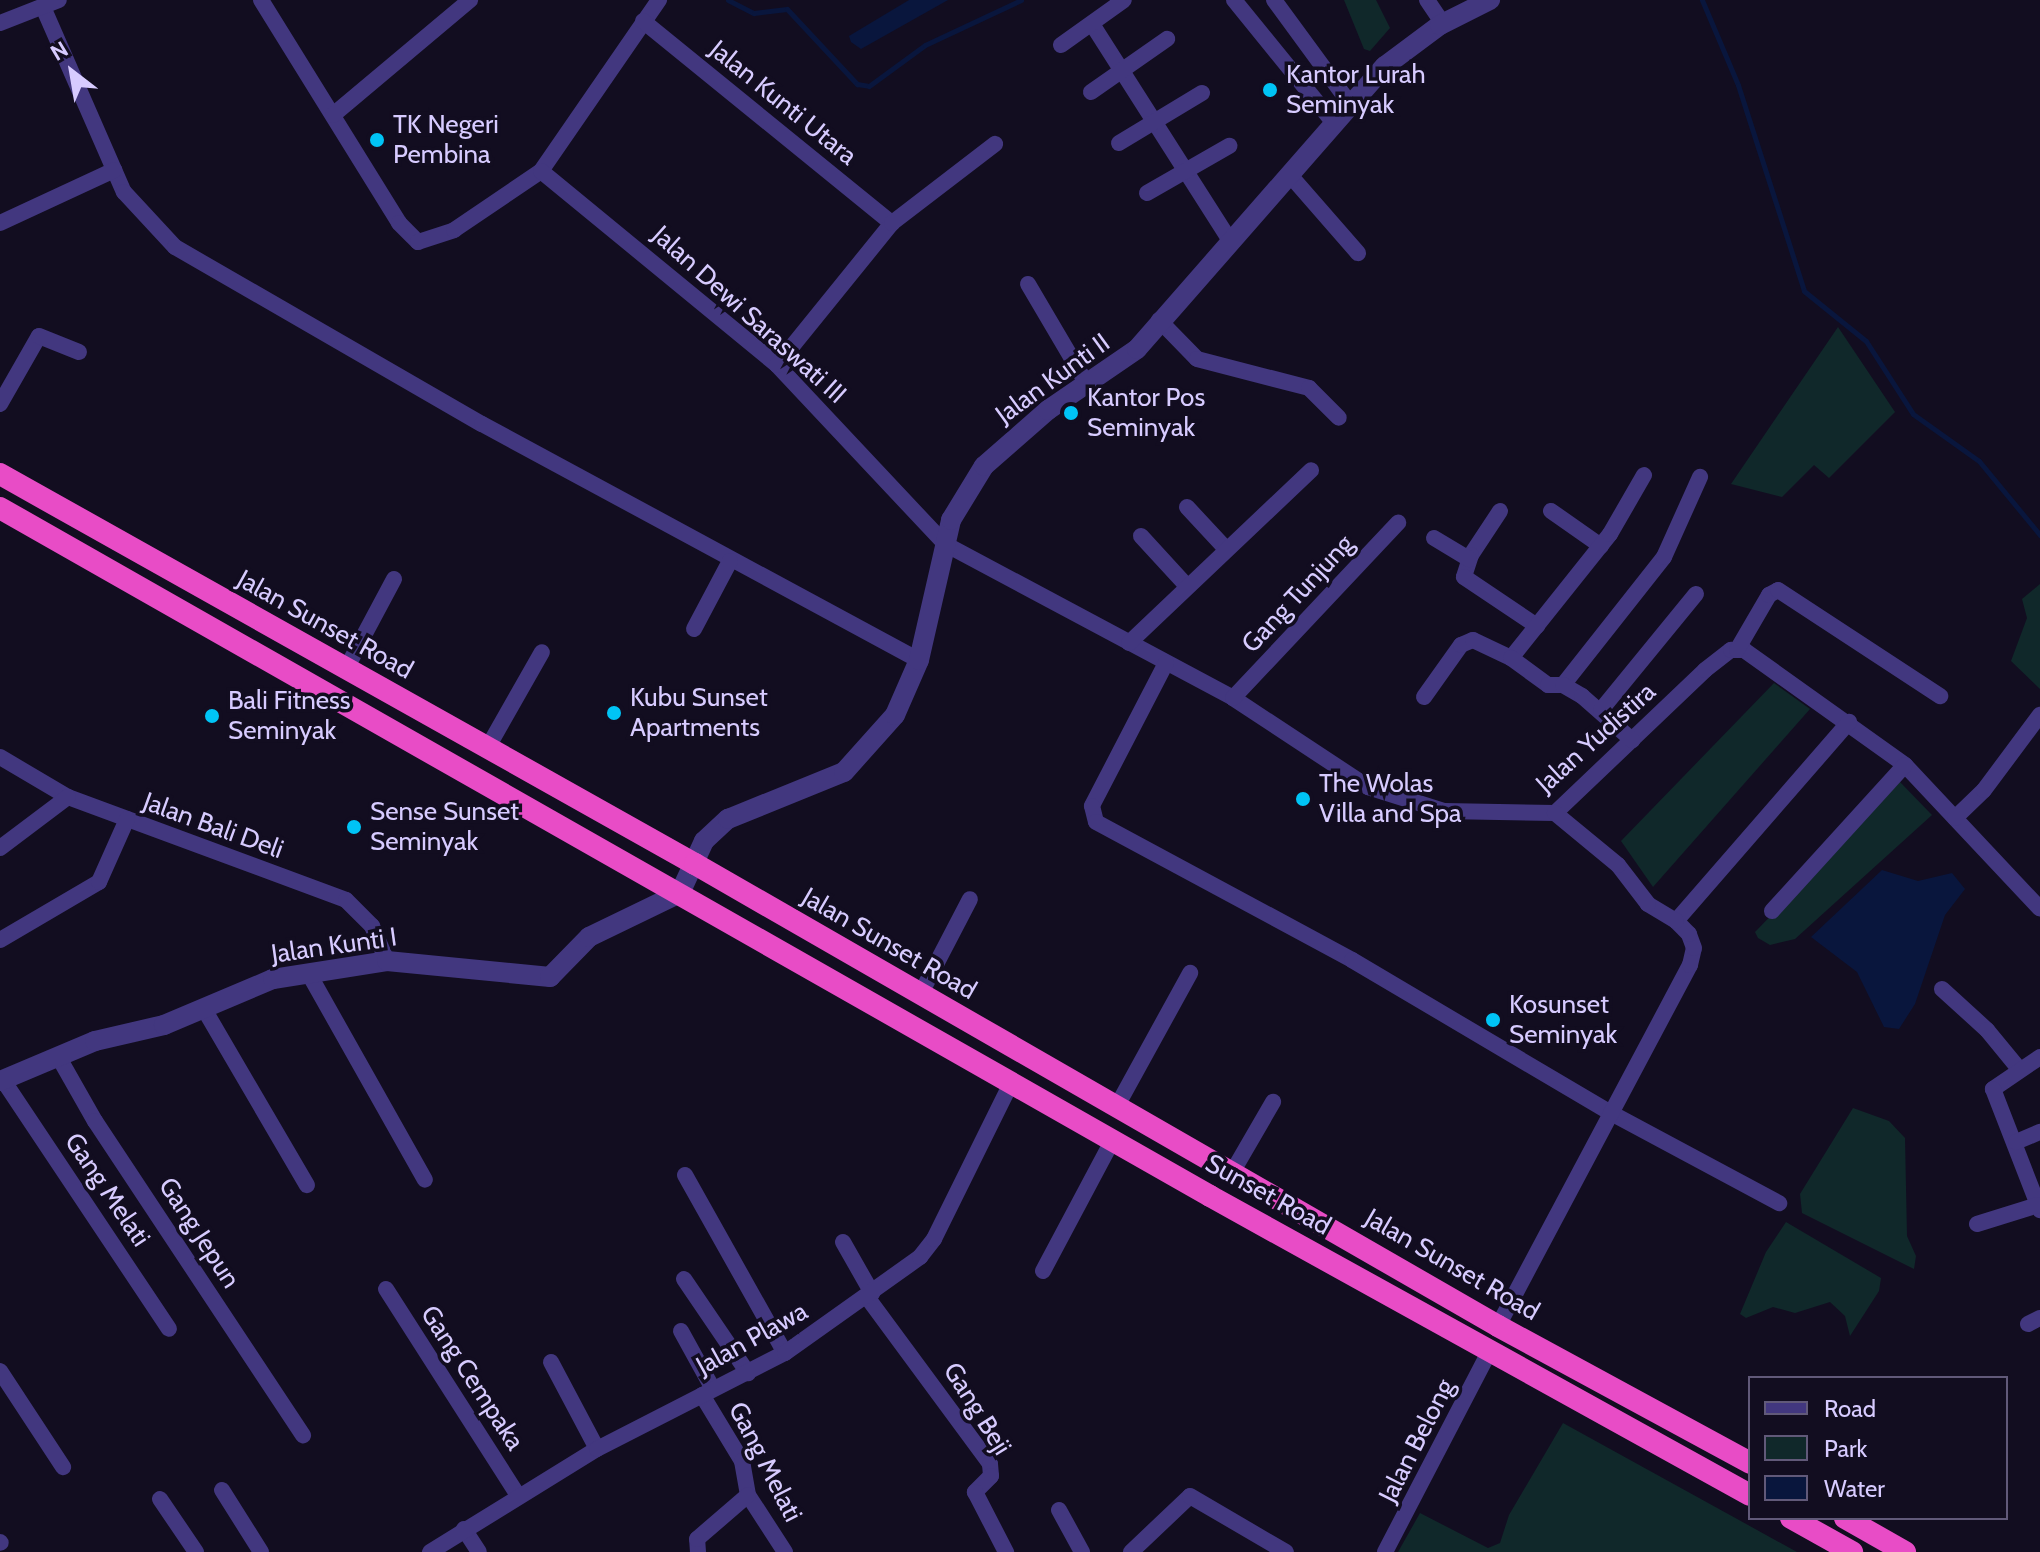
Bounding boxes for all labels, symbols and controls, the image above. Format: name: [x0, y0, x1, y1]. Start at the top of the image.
north arrow: [32, 32, 112, 112]
street label: Jalan Kunti Utara: [703, 34, 863, 172]
text: N: [46, 35, 73, 67]
place label: Kantor Lurah Seminyak: [1286, 59, 1426, 120]
marker: Kantor Lurah Seminyak: [1261, 81, 1279, 99]
place label: TK Negeri Pembina: [393, 109, 499, 170]
marker: TK Negeri Pembina: [368, 131, 386, 149]
street label: Jalan Dewi Saraswati III: [646, 220, 852, 410]
street label: Jalan Kunti II: [990, 327, 1116, 431]
place label: Kantor Pos Seminyak: [1087, 382, 1205, 444]
marker: Kantor Pos Seminyak: [1062, 404, 1080, 422]
street label: Gang Tunjung: [1236, 529, 1360, 659]
street label: Jalan Sunset Road: [232, 564, 418, 686]
street label: Jalan Yudistira: [1530, 676, 1662, 800]
place label: Kubu Sunset Apartments: [630, 682, 768, 744]
place label: Bali Fitness Seminyak: [228, 685, 351, 746]
marker: Kubu Sunset Apartments: [605, 704, 623, 722]
marker: Bali Fitness Seminyak: [203, 707, 221, 725]
place label: The Wolas Villa and Spa: [1319, 768, 1461, 830]
street label: Jalan Bali Deli: [139, 786, 287, 866]
marker: The Wolas Villa and Spa: [1294, 790, 1312, 808]
place label: Sense Sunset Seminyak: [370, 796, 519, 858]
marker: Sense Sunset Seminyak: [345, 818, 363, 836]
street label: Jalan Sunset Road: [796, 881, 982, 1007]
street label: Jalan Kunti I: [269, 922, 399, 970]
place label: Kosunset Seminyak: [1509, 989, 1617, 1050]
marker: Kosunset Seminyak: [1484, 1011, 1502, 1029]
street label: Gang Melati: [58, 1127, 156, 1253]
street label: Sunset Road: [1200, 1148, 1336, 1242]
street label: Gang Jepun: [152, 1172, 246, 1294]
street label: Jalan Sunset Road: [1359, 1202, 1545, 1328]
street label: Jalan Plawa: [691, 1296, 813, 1382]
street label: Gang Cempaka: [414, 1300, 530, 1456]
street label: Gang Beji: [936, 1357, 1018, 1461]
street label: Jalan Belong: [1373, 1374, 1461, 1508]
legend: [1748, 1376, 2008, 1520]
text: Road: [1824, 1394, 1876, 1423]
street label: Gang Melati: [722, 1397, 808, 1527]
text: Park: [1824, 1434, 1867, 1463]
text: Water: [1824, 1474, 1885, 1503]

